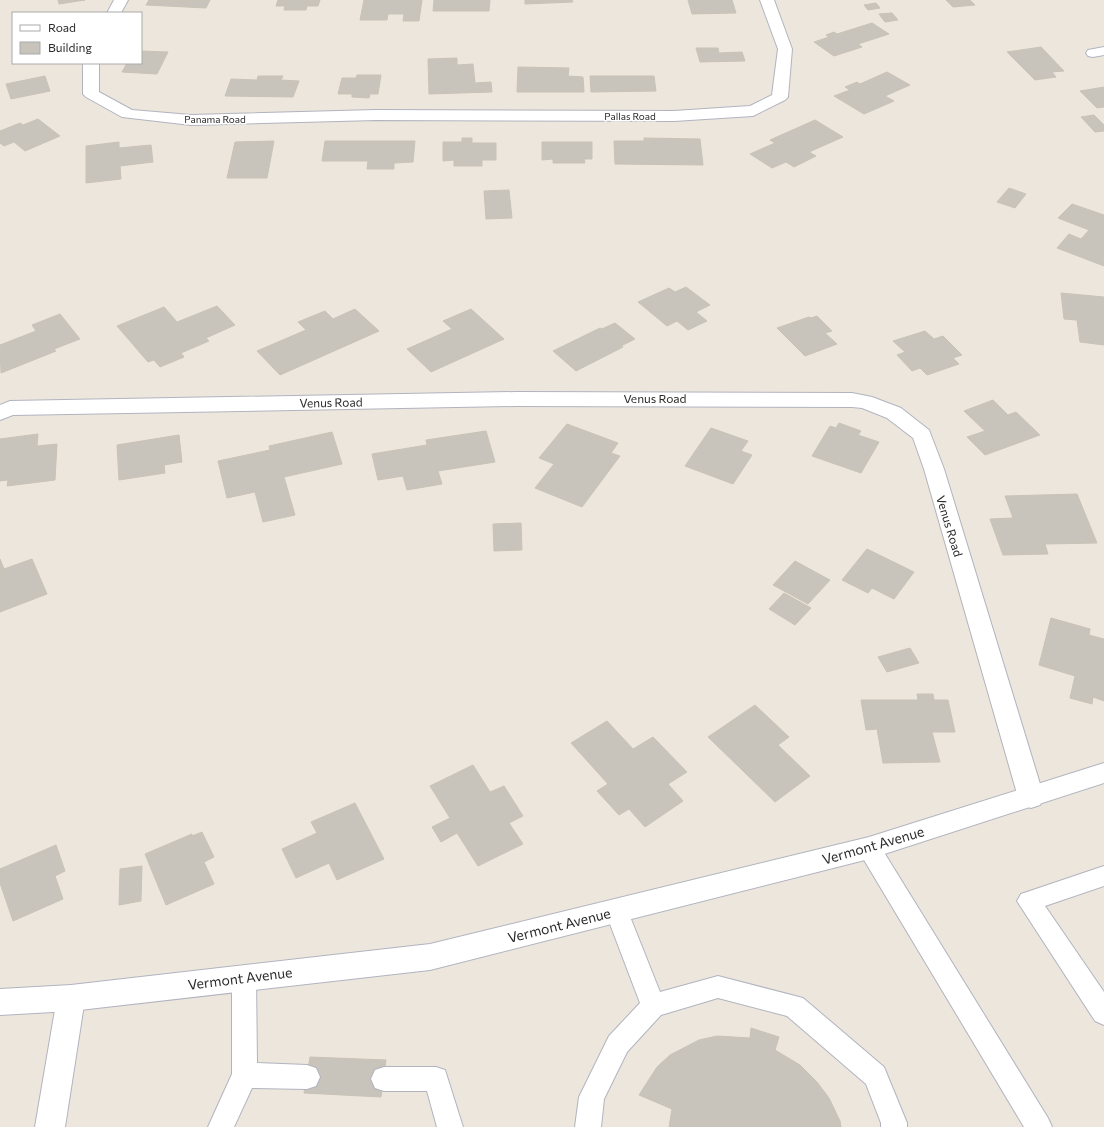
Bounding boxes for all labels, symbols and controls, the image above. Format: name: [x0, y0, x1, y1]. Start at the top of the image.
legend: [12, 12, 142, 64]
text: Road: [48, 20, 76, 34]
text: Building: [48, 40, 92, 54]
street label: Pallas Road: [604, 110, 656, 122]
street label: Panama Road: [184, 113, 246, 125]
street label: Venus Road: [623, 391, 687, 405]
street label: Venus Road: [299, 394, 363, 410]
street label: Venus Road: [934, 494, 966, 558]
street label: Vermont Avenue: [820, 822, 926, 868]
street label: Vermont Avenue: [506, 904, 612, 946]
street label: Vermont Avenue: [187, 963, 293, 993]

